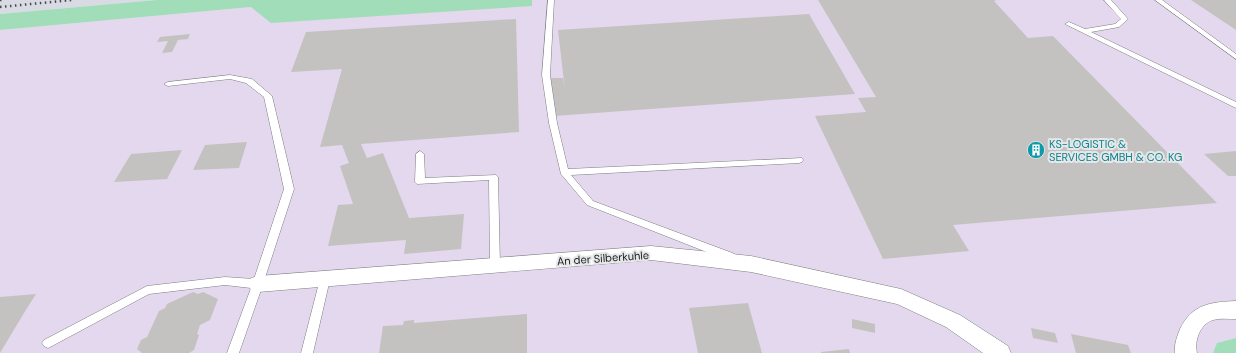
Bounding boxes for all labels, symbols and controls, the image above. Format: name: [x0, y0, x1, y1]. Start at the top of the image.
place label: KS-LOGISTIC & SERVICES GMBH & CO. KG: [1049, 137, 1182, 164]
building icon: KS-LOGISTIC & SERVICES GMBH & CO. KG: [1026, 140, 1046, 160]
street label: An der Silberkuhle: [557, 248, 649, 268]

